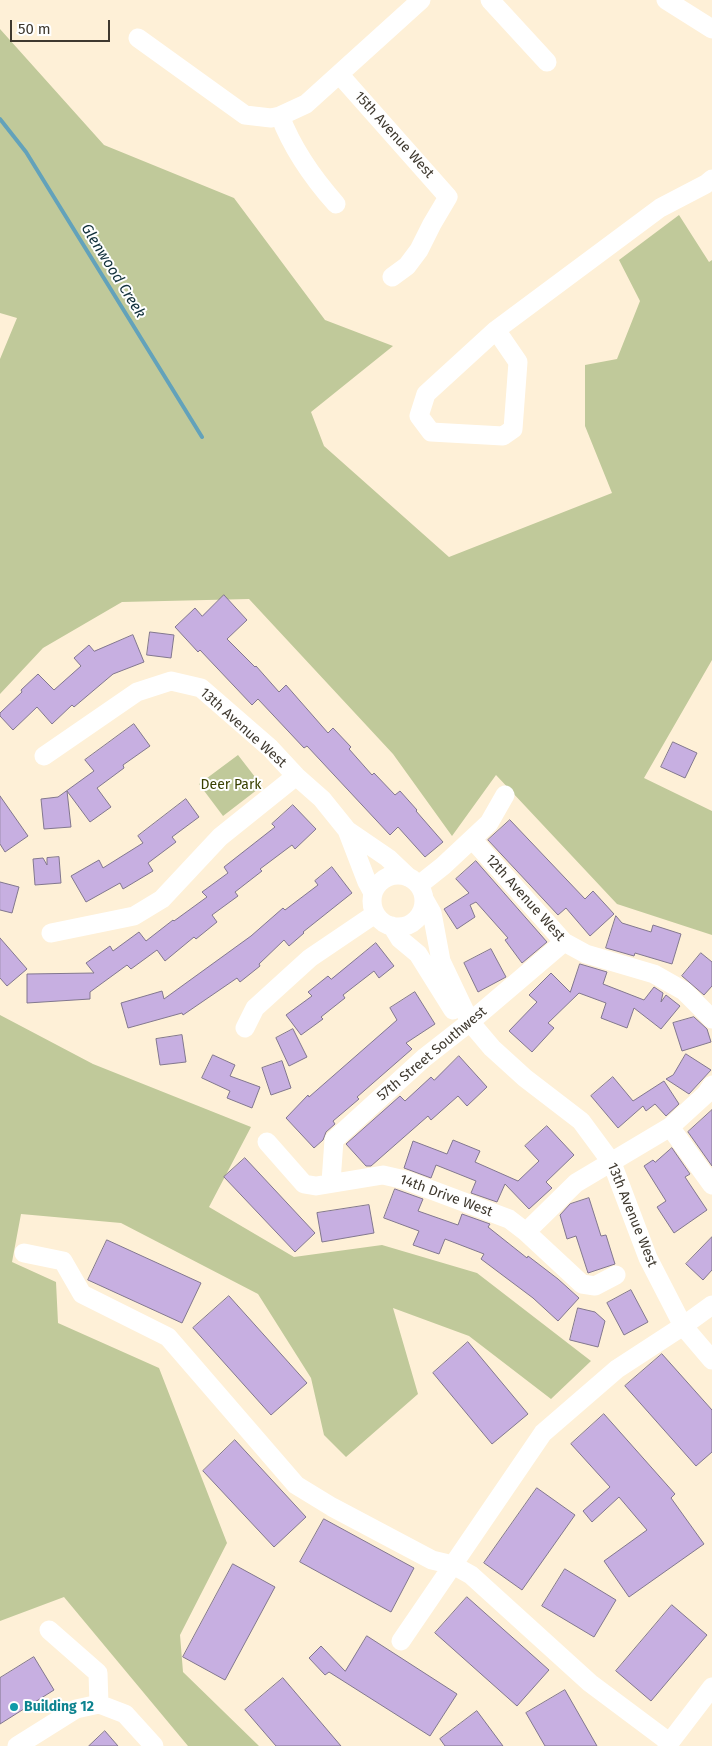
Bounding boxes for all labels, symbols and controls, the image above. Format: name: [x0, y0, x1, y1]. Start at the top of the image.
scale bar: [12, 10, 112, 42]
text: 50 m: [18, 20, 51, 38]
street label: 15th Avenue West: [351, 88, 437, 182]
water label: Glenwood Creek: [77, 221, 149, 321]
street label: 13th Avenue West: [196, 685, 290, 771]
park label: Deer Park: [201, 777, 261, 793]
street label: 12th Avenue West: [482, 851, 568, 945]
street label: 57th Street Southwest: [374, 1003, 490, 1105]
street label: 13th Avenue West: [603, 1160, 661, 1270]
street label: 14th Drive West: [397, 1171, 495, 1221]
place label: Building 12: [24, 1699, 94, 1715]
marker: Building 12: [8, 1701, 20, 1713]

